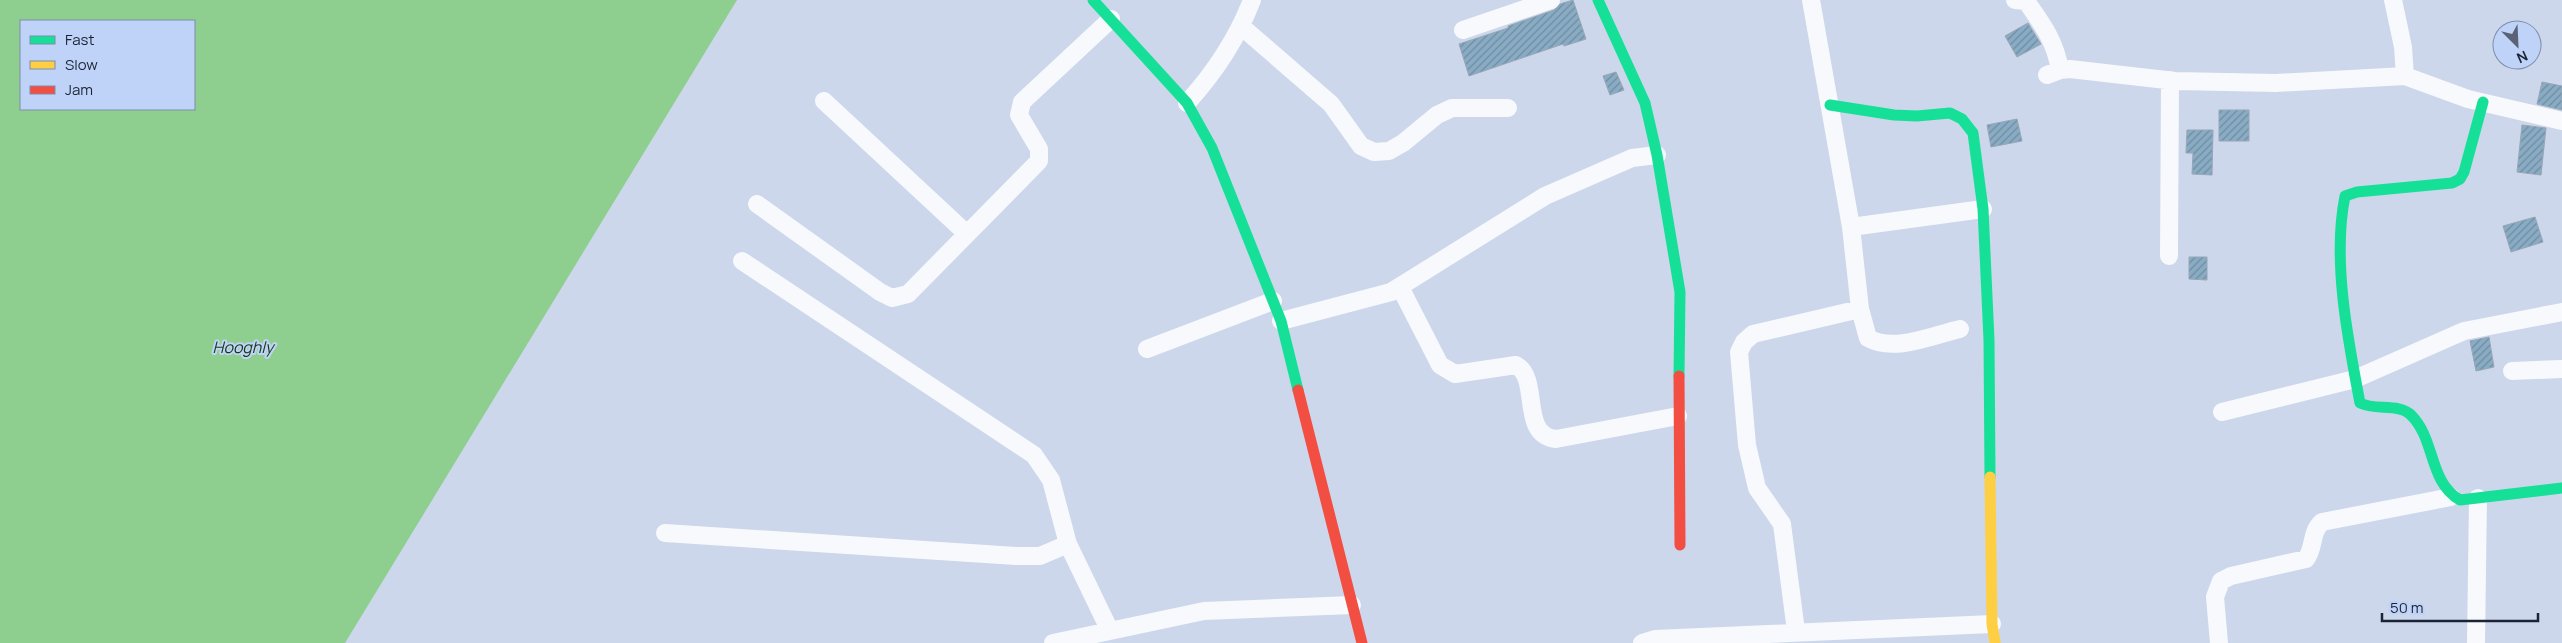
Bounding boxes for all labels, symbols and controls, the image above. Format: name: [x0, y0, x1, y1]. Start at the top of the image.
legend: [20, 20, 195, 110]
north arrow: [2492, 20, 2542, 70]
text: Fast: [65, 29, 94, 50]
text: N: [2514, 47, 2531, 68]
text: Slow: [65, 54, 98, 75]
text: Jam: [65, 79, 93, 100]
water label: Hooghly: [212, 336, 276, 358]
scale bar: [2382, 590, 2538, 622]
text: 50 m: [2390, 597, 2424, 618]

